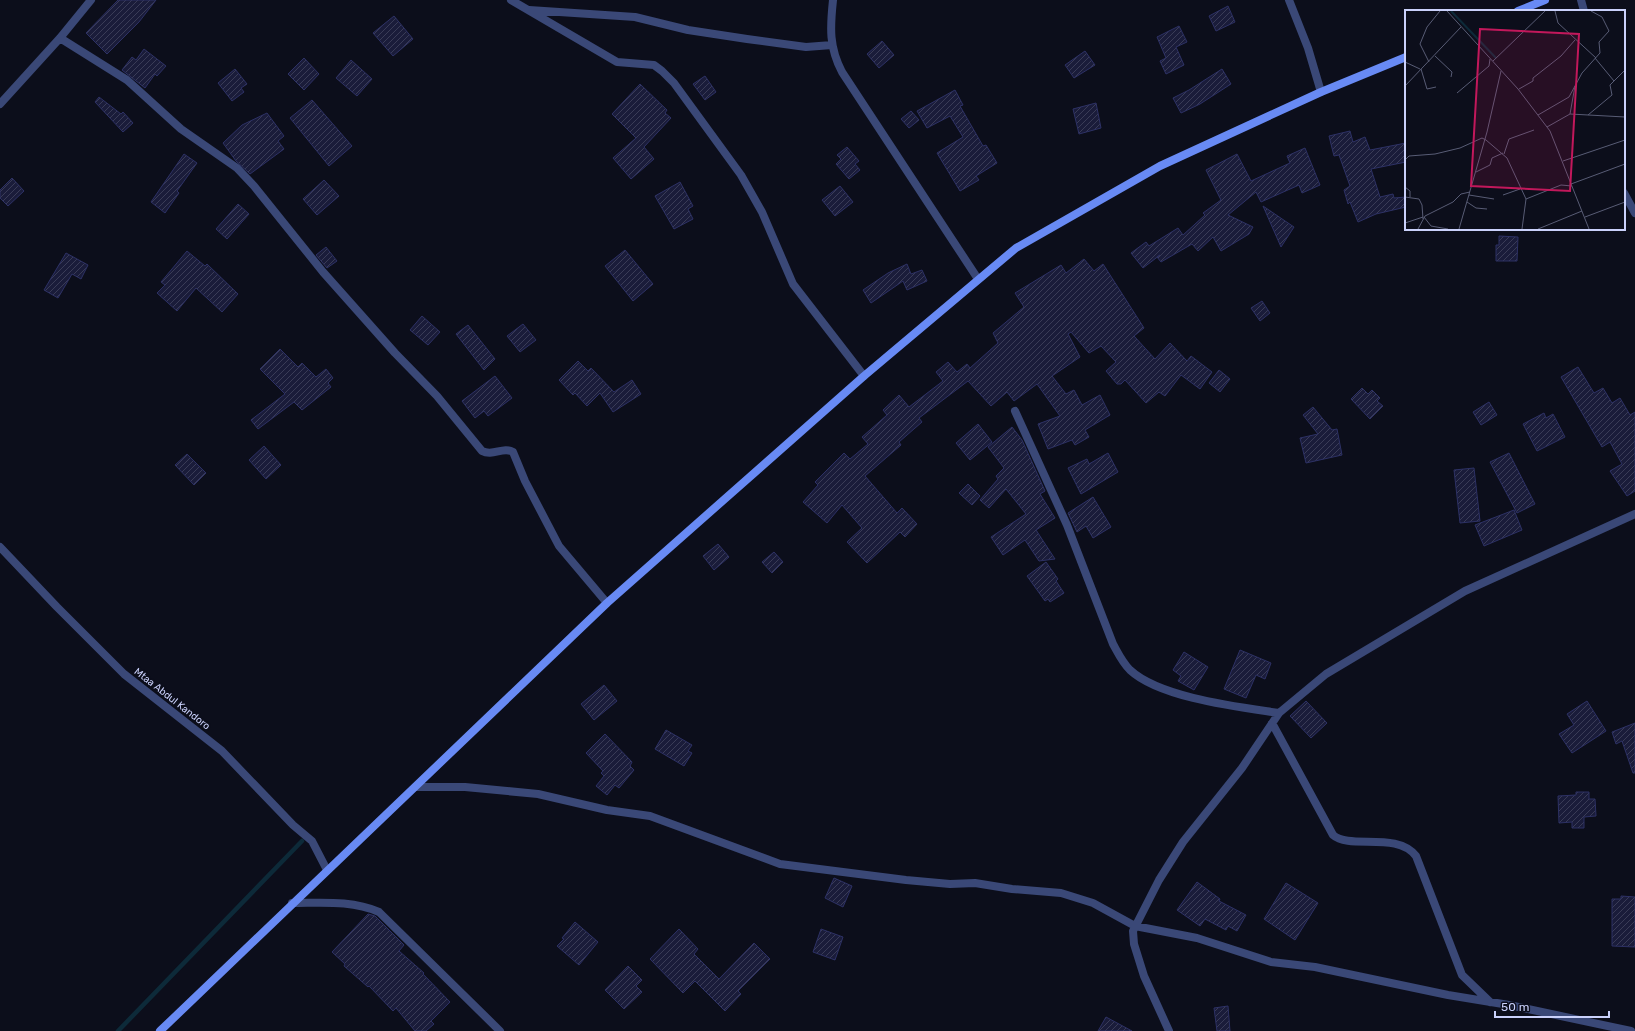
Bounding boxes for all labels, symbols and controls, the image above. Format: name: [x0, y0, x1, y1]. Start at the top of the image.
inset map: [1405, 10, 1625, 230]
street label: Mtaa Abdul Kandoro: [132, 666, 213, 733]
scale bar: [1495, 993, 1609, 1019]
text: 50 m: [1501, 1000, 1529, 1014]

